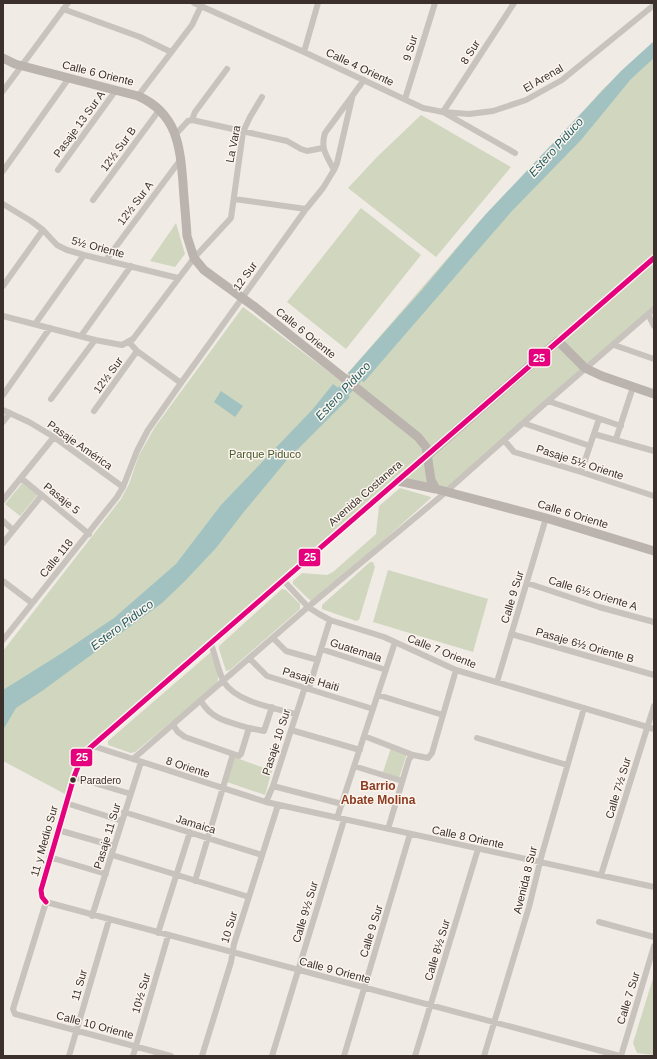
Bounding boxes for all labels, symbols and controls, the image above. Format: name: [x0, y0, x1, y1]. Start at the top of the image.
street label: 9 Sur: [400, 33, 420, 62]
street label: 8 Sur: [458, 37, 482, 66]
street label: Calle 4 Oriente: [324, 46, 396, 88]
street label: Calle 6 Oriente: [61, 58, 135, 88]
street label: El Arenal: [521, 62, 565, 94]
street label: Pasaje 13 Sur A: [51, 88, 107, 159]
water label: Estero Piduco: [526, 114, 586, 179]
street label: La Vara: [224, 123, 243, 164]
street label: 12½ Sur B: [98, 124, 138, 174]
street label: 12½ Sur A: [115, 178, 156, 227]
street label: 5½ Oriente: [70, 234, 126, 260]
street label: 12 Sur: [231, 259, 260, 293]
street label: Calle 6 Oriente: [274, 305, 338, 361]
line badge: 25: [528, 348, 551, 367]
text: 25: [533, 352, 545, 364]
street label: 12½ Sur: [91, 354, 125, 395]
water label: Estero Piduco: [312, 359, 374, 423]
street label: Pasaje América: [45, 418, 115, 472]
street label: Pasaje 5½ Oriente: [535, 442, 625, 482]
park label: Parque Piduco: [229, 448, 301, 460]
street label: Avenida Costanera: [326, 457, 405, 528]
street label: Pasaje 5: [42, 480, 82, 516]
street label: Calle 6 Oriente: [536, 498, 610, 530]
street label: Calle 118: [37, 536, 75, 580]
line badge: 25: [298, 548, 321, 567]
text: 25: [304, 551, 316, 563]
street label: Calle 9 Sur: [498, 569, 526, 625]
street label: Calle 6½ Oriente A: [547, 574, 640, 612]
water label: Estero Piduco: [88, 597, 156, 653]
street label: Pasaje 6½ Oriente B: [535, 625, 635, 665]
street label: Calle 7 Oriente: [406, 632, 478, 670]
street label: Guatemala: [329, 636, 384, 664]
street label: Pasaje Haiti: [281, 665, 341, 693]
street label: Pasaje 10 Sur: [260, 707, 292, 777]
line badge: 25: [70, 748, 93, 767]
text: 25: [76, 751, 88, 763]
street label: 8 Oriente: [165, 754, 211, 780]
street label: Calle 7½ Sur: [603, 756, 633, 820]
marker: Paradero: [68, 775, 78, 785]
place label: Paradero: [80, 775, 122, 786]
district label: Barrio Abate Molina: [341, 779, 416, 807]
street label: Pasaje 11 Sur: [91, 801, 123, 870]
street label: 11 y Medio Sur: [28, 804, 60, 878]
street label: Jamaica: [175, 812, 218, 836]
street label: Calle 8 Oriente: [431, 824, 505, 850]
street label: Avenida 8 Sur: [511, 845, 539, 915]
street label: Calle 9½ Sur: [290, 880, 320, 944]
street label: Calle 9 Sur: [357, 903, 385, 959]
street label: 10 Sur: [219, 909, 240, 944]
street label: Calle 8½ Sur: [422, 918, 452, 982]
street label: Calle 9 Oriente: [298, 955, 372, 985]
street label: 11 Sur: [69, 968, 89, 1002]
street label: Calle 7 Sur: [614, 970, 642, 1026]
street label: 10½ Sur: [130, 971, 153, 1015]
street label: Calle 10 Oriente: [55, 1009, 135, 1041]

